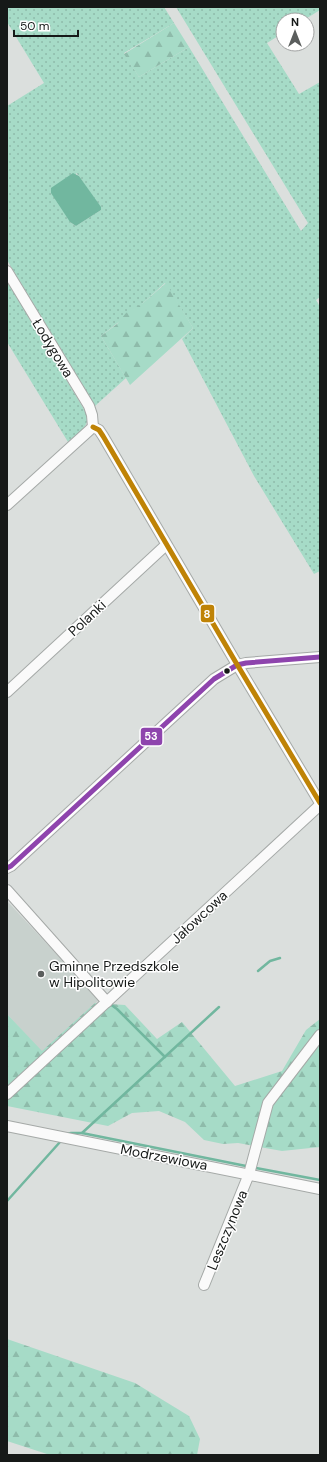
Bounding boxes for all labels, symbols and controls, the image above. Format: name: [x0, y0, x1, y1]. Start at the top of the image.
scale bar: [14, 12, 78, 38]
north arrow: [275, 12, 315, 52]
text: N: [291, 15, 299, 29]
text: 50 m: [20, 18, 49, 34]
street label: Łodygowa: [28, 315, 78, 381]
street label: Polanki: [64, 596, 110, 640]
line badge: 8: [200, 604, 215, 623]
text: 8: [204, 607, 211, 621]
unlabelled marker: [222, 666, 232, 676]
line badge: 53: [140, 727, 163, 746]
text: 53: [144, 729, 158, 743]
street label: Jałowcowa: [167, 886, 231, 948]
place label: Gminne Przedszkole w Hipolitowie: [49, 957, 179, 991]
marker: Gminne Przedszkole w Hipolitowie: [36, 969, 46, 979]
street label: Modrzewiowa: [119, 1140, 209, 1174]
street label: Leszczynowa: [203, 1187, 251, 1273]

